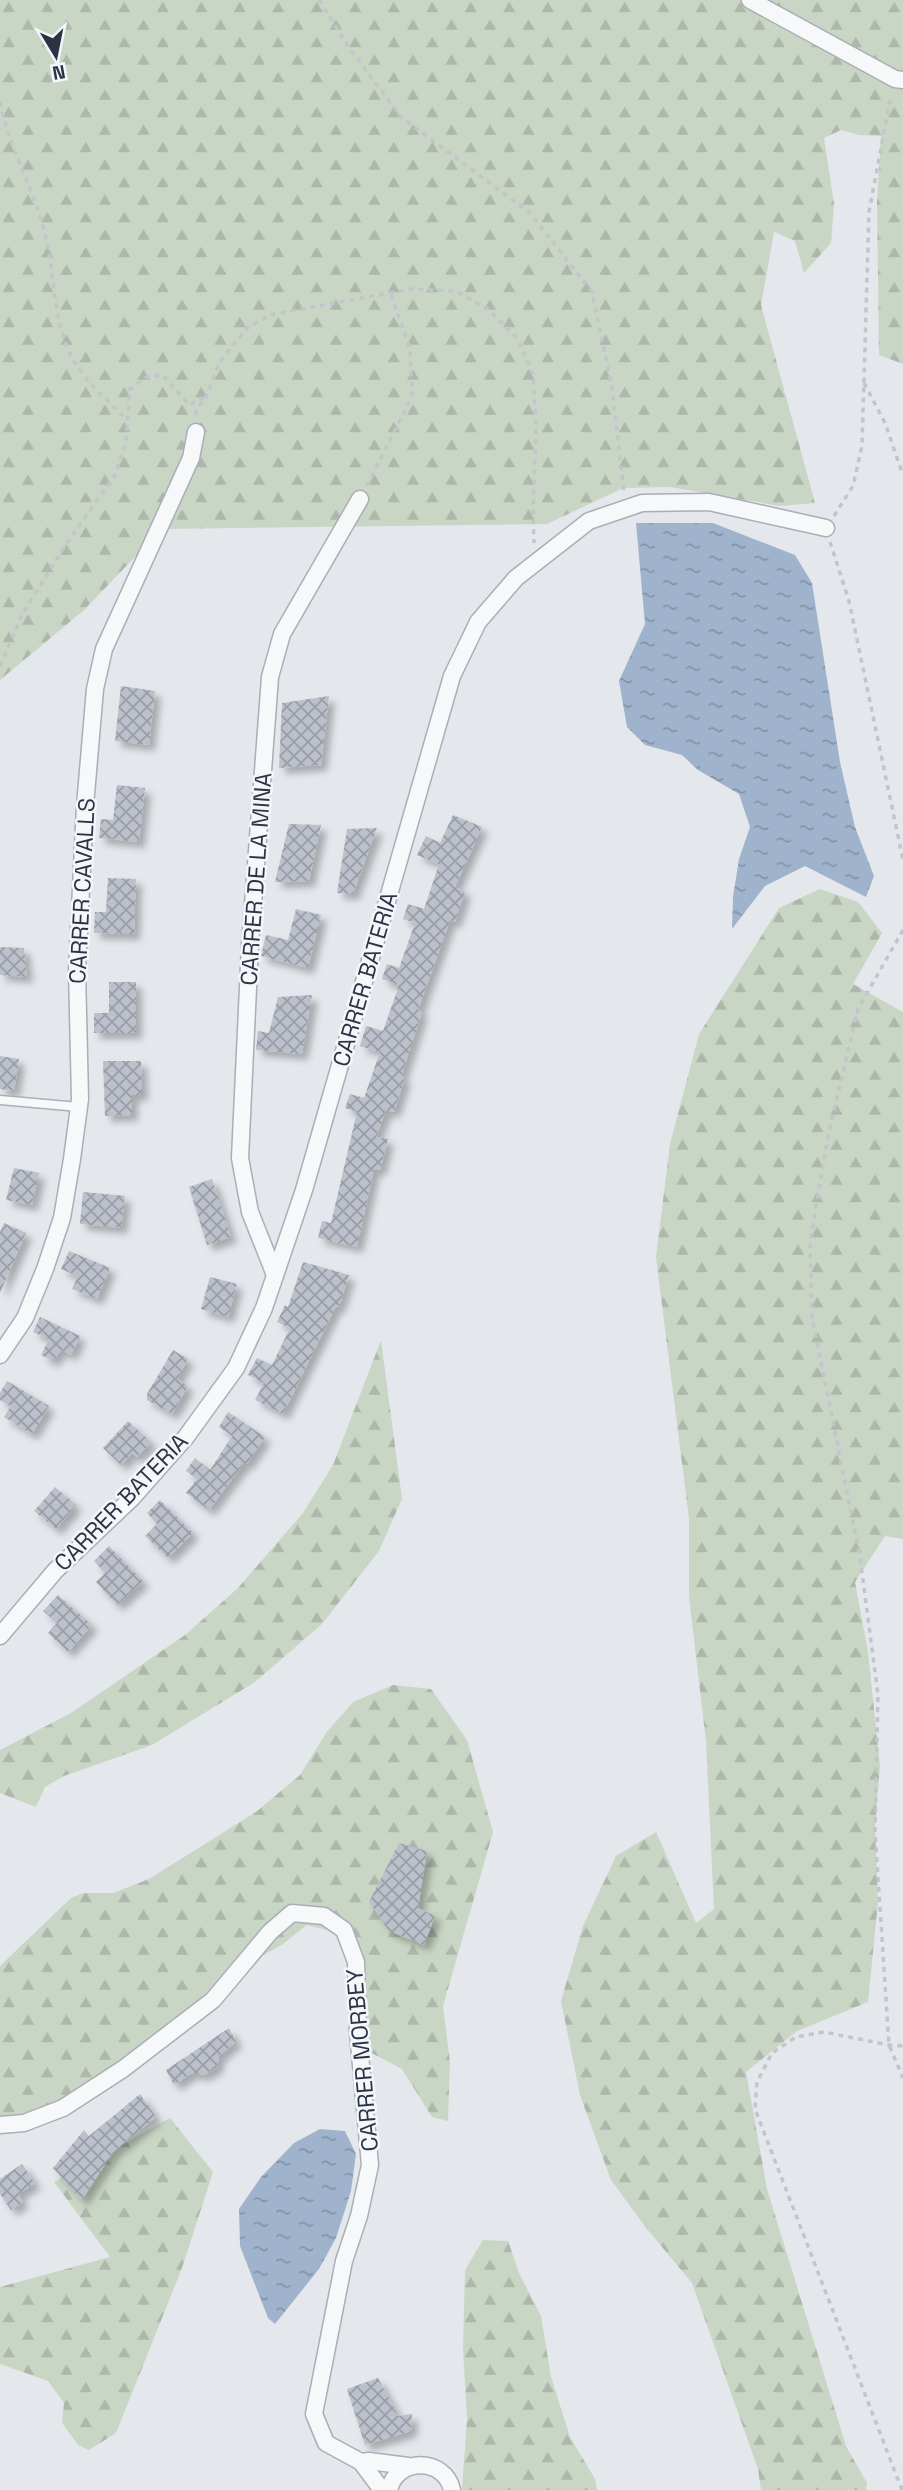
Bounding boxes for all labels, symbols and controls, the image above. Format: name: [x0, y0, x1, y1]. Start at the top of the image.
north arrow: [21, 21, 91, 91]
text: N: [50, 59, 67, 86]
street label: CARRER DE LA MINA: [234, 771, 278, 987]
street label: CARRER CAVALLS: [62, 797, 102, 985]
street label: CARRER BATERIA: [326, 888, 404, 1070]
street label: CARRER BATERIA: [48, 1427, 194, 1577]
street label: CARRER MORBEY: [339, 1967, 385, 2153]

